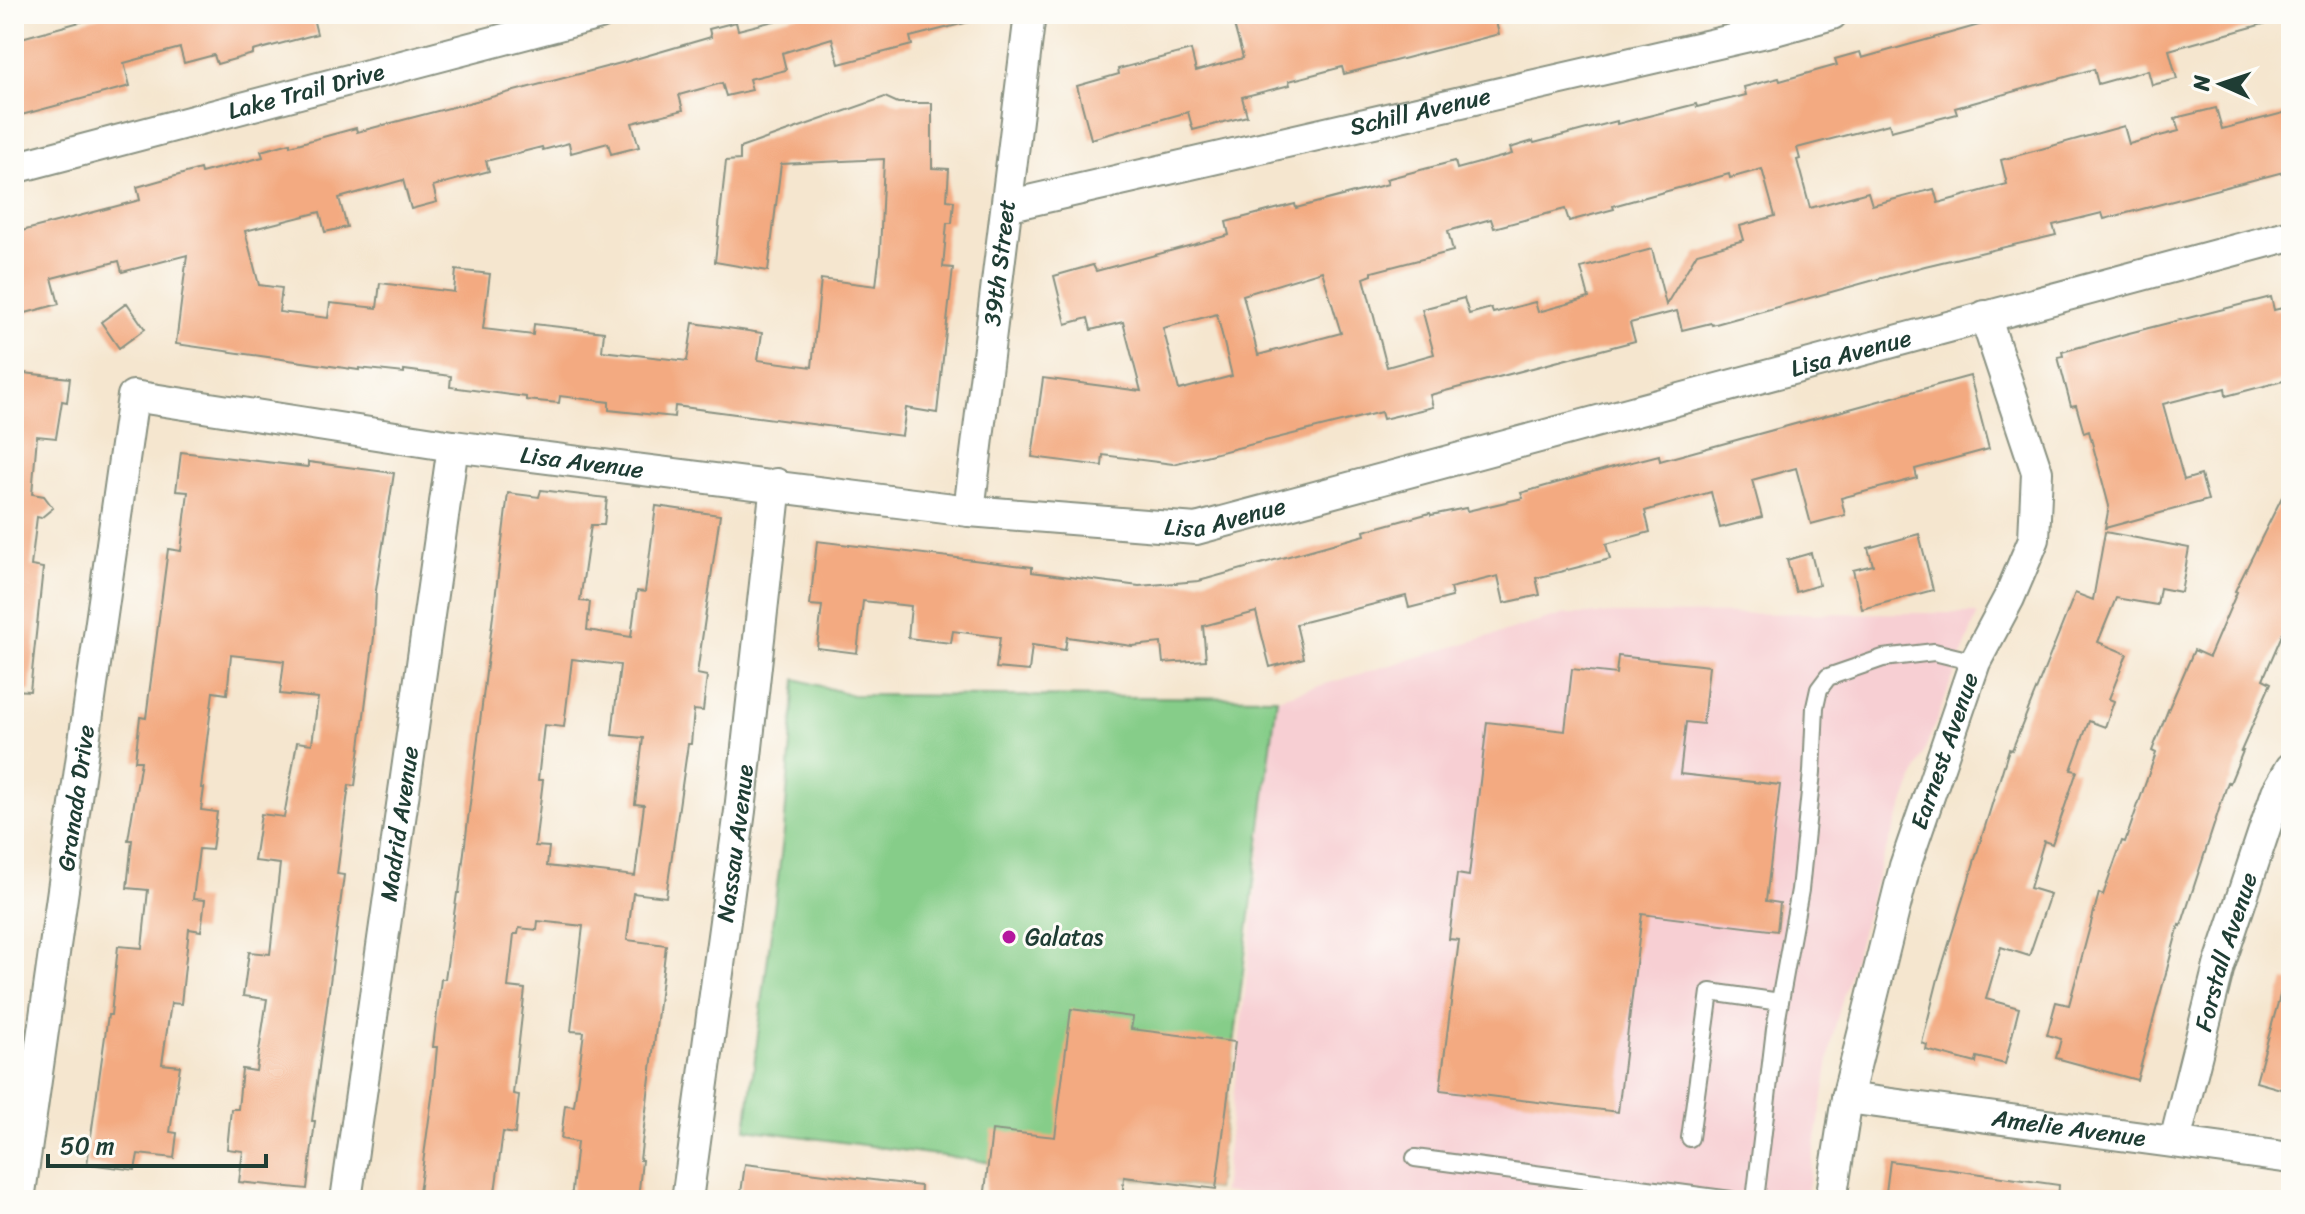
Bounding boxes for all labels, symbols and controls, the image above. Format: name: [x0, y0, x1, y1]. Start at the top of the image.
north arrow: [2181, 44, 2261, 124]
street label: Lake Trail Drive: [223, 50, 389, 132]
text: N: [2182, 74, 2221, 93]
street label: Schill Avenue: [1346, 75, 1495, 148]
street label: 39th Street: [971, 197, 1028, 328]
street label: Lisa Avenue: [1786, 317, 1916, 389]
street label: Lisa Avenue: [518, 434, 646, 491]
street label: Lisa Avenue: [1163, 485, 1290, 550]
street label: Earnest Avenue: [1898, 667, 1991, 835]
street label: Granada Drive: [45, 722, 107, 874]
street label: Madrid Avenue: [368, 743, 431, 904]
street label: Nassau Avenue: [704, 762, 766, 925]
street label: Forstall Avenue: [2182, 867, 2270, 1036]
place label: Galatas: [1025, 916, 1103, 958]
marker: Galatas: [1000, 928, 1018, 946]
street label: Amelie Avenue: [1989, 1097, 2149, 1159]
scale bar: [48, 1118, 266, 1168]
text: 50 m: [60, 1125, 115, 1167]

